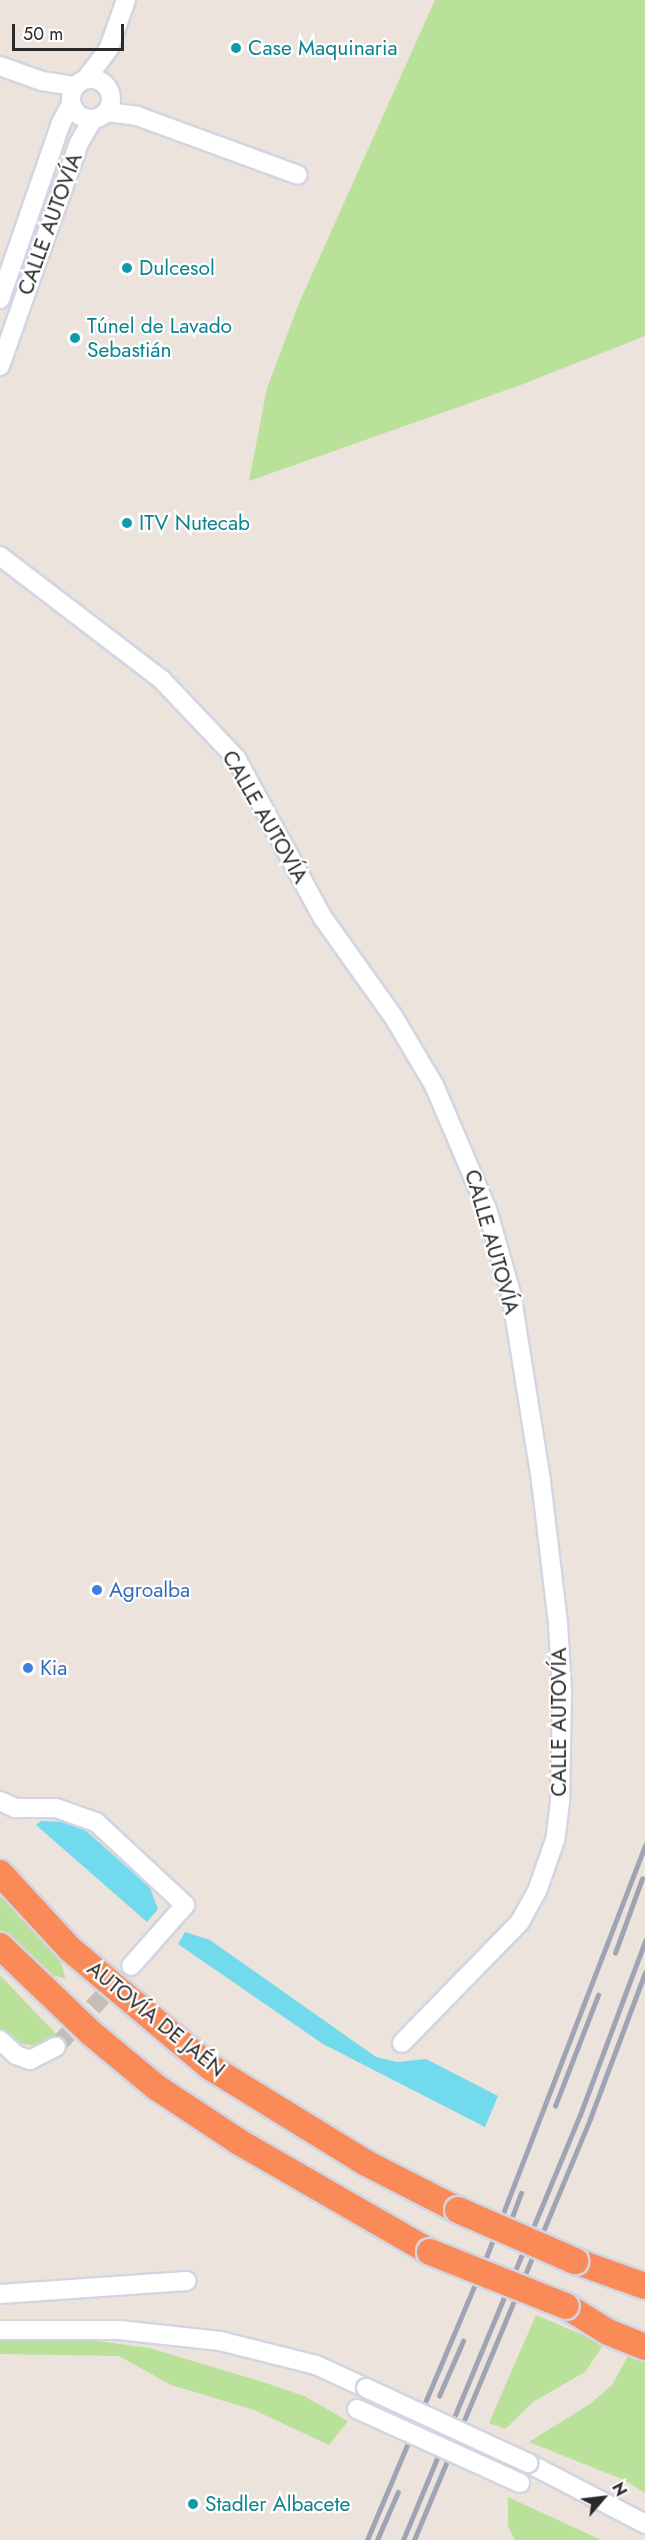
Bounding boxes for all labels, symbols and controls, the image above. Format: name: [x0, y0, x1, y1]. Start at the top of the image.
scale bar: [15, 12, 128, 50]
text: 50 m: [23, 21, 63, 47]
place label: Case Maquinaria: [248, 35, 398, 61]
marker: Case Maquinaria: [229, 41, 243, 55]
street label: CALLE AUTOVÍA: [13, 150, 87, 298]
place label: Dulcesol: [139, 255, 215, 281]
marker: Dulcesol: [120, 261, 134, 275]
place label: Túnel de Lavado Sebastián: [87, 313, 232, 363]
marker: Túnel de Lavado Sebastián: [68, 331, 82, 345]
place label: ITV Nutecab: [139, 510, 250, 536]
marker: ITV Nutecab: [120, 516, 134, 530]
street label: CALLE AUTOVÍA: [217, 746, 313, 888]
street label: CALLE AUTOVÍA: [459, 1167, 525, 1317]
place label: Agroalba: [109, 1577, 190, 1603]
marker: Agroalba: [90, 1583, 104, 1597]
street label: CALLE AUTOVÍA: [546, 1647, 572, 1797]
place label: Kia: [40, 1655, 67, 1681]
marker: Kia: [21, 1661, 35, 1675]
street label: AUTOVÍA DE JAÉN: [82, 1956, 230, 2082]
north arrow: [573, 2468, 633, 2528]
text: N: [606, 2478, 632, 2500]
place label: Stadler Albacete: [205, 2491, 350, 2517]
marker: Stadler Albacete: [186, 2497, 200, 2511]

